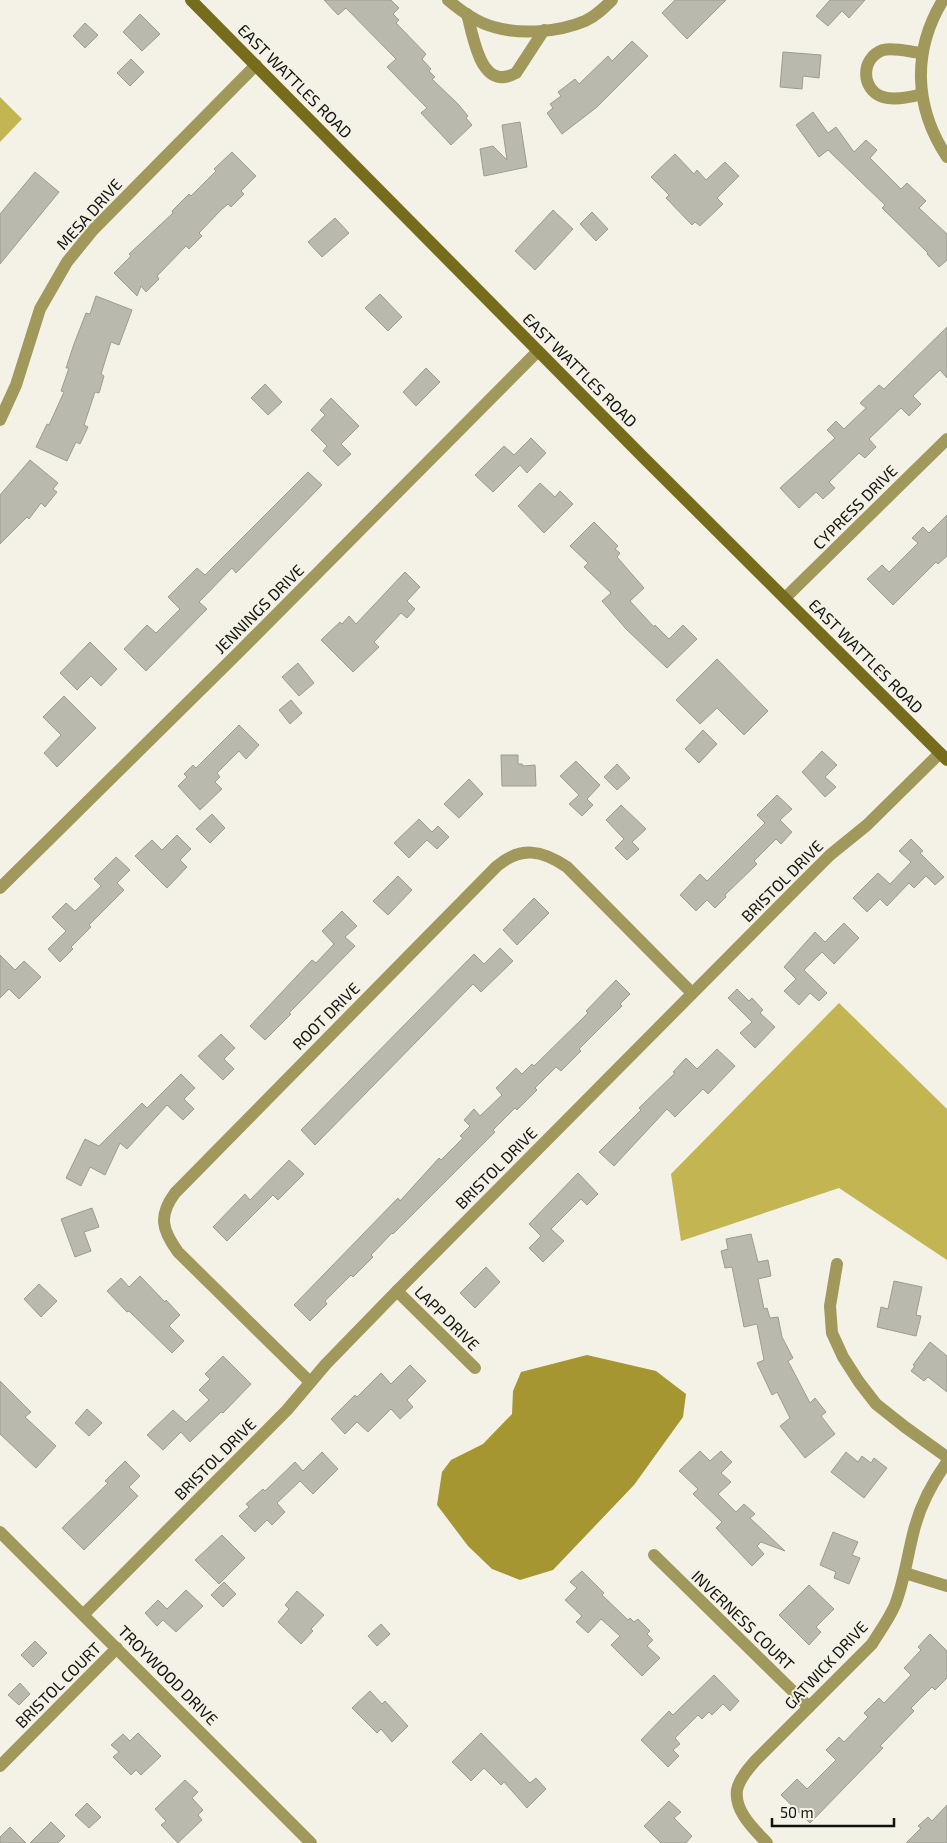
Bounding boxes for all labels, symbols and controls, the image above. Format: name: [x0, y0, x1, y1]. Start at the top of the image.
street label: EAST WATTLES ROAD: [234, 20, 356, 142]
street label: MESA DRIVE: [52, 174, 125, 253]
street label: EAST WATTLES ROAD: [519, 309, 641, 431]
street label: CYPRESS DRIVE: [809, 461, 901, 553]
street label: JENNINGS DRIVE: [210, 560, 307, 657]
street label: EAST WATTLES ROAD: [805, 595, 927, 717]
street label: BRISTOL DRIVE: [737, 836, 826, 925]
street label: ROOT DRIVE: [288, 978, 363, 1053]
street label: BRISTOL DRIVE: [451, 1123, 540, 1212]
street label: LAPP DRIVE: [411, 1281, 484, 1354]
street label: BRISTOL DRIVE: [170, 1414, 259, 1503]
street label: INVERNESS COURT: [688, 1566, 799, 1673]
street label: GATWICK DRIVE: [780, 1617, 871, 1712]
street label: TROYWOOD DRIVE: [115, 1621, 222, 1728]
street label: BRISTOL COURT: [11, 1638, 104, 1731]
scale bar: [772, 1796, 894, 1828]
text: 50 m: [780, 1803, 814, 1821]

